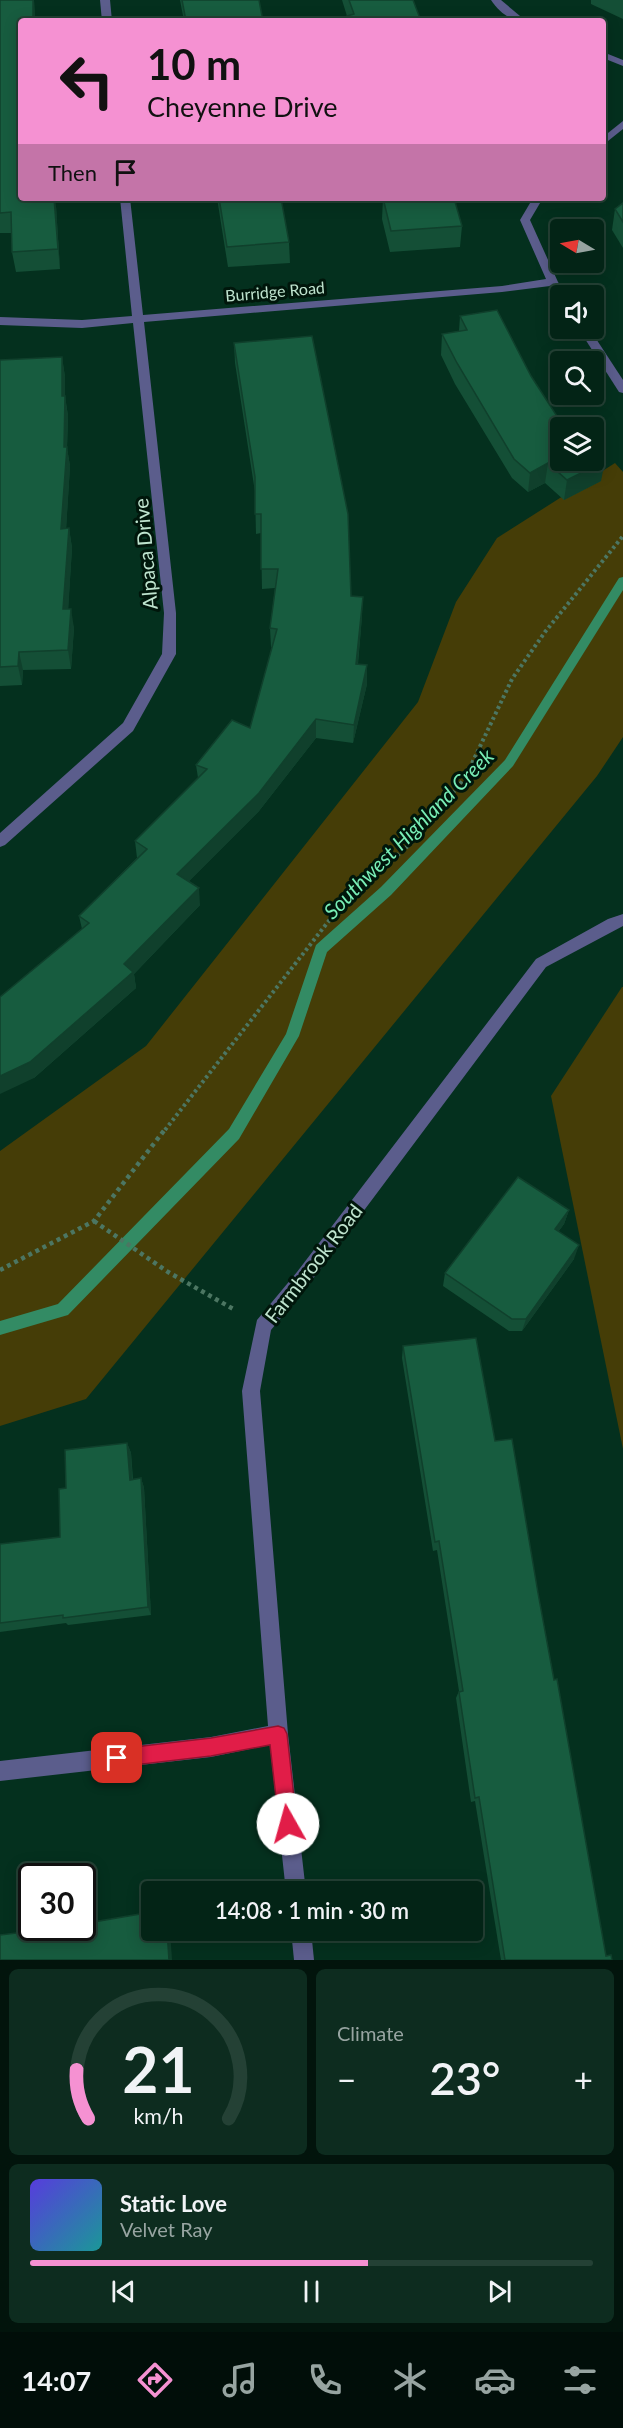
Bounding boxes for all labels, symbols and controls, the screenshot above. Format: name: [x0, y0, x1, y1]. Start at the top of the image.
text: 10 m: [147, 39, 241, 89]
icon: left: [48, 42, 126, 120]
text: Cheyenne Drive: [147, 90, 337, 123]
icon: arrive: [109, 156, 142, 189]
text: Then: [48, 159, 97, 186]
north arrow: [550, 219, 604, 273]
map controls: [550, 219, 604, 471]
street label: Burridge Road: [224, 277, 326, 305]
button: sound: [550, 285, 604, 339]
button: search: [550, 351, 604, 405]
button: layers: [550, 417, 604, 471]
street label: Alpaca Drive: [128, 497, 162, 611]
water label: Southwest Highland Creek: [318, 742, 499, 923]
street label: Farmbrook Road: [259, 1199, 367, 1327]
pin: [91, 1732, 142, 1783]
icon: arrive: [100, 1741, 133, 1774]
position arrow: [256, 1792, 320, 1856]
speed limit sign: 30: [18, 1863, 96, 1941]
text: 14:08 · 1 min · 30 m: [215, 1897, 409, 1924]
text: Climate: [337, 2021, 404, 2045]
text: 21: [122, 2031, 194, 2106]
text: 23°: [430, 2051, 500, 2105]
text: −: [337, 2059, 356, 2099]
text: +: [574, 2059, 593, 2099]
text: km/h: [133, 2103, 183, 2129]
text: Static Love: [120, 2190, 227, 2217]
text: Velvet Ray: [120, 2217, 213, 2241]
icon: previous: [107, 2275, 140, 2308]
icon: pause: [295, 2275, 328, 2308]
icon: next: [483, 2275, 516, 2308]
icon: directions: [134, 2359, 176, 2401]
icon: music: [219, 2359, 261, 2401]
icon: phone: [304, 2359, 346, 2401]
icon: climate: [389, 2359, 431, 2401]
icon: car: [474, 2359, 516, 2401]
icon: filters: [559, 2359, 601, 2401]
text: 14:07: [22, 2364, 91, 2397]

